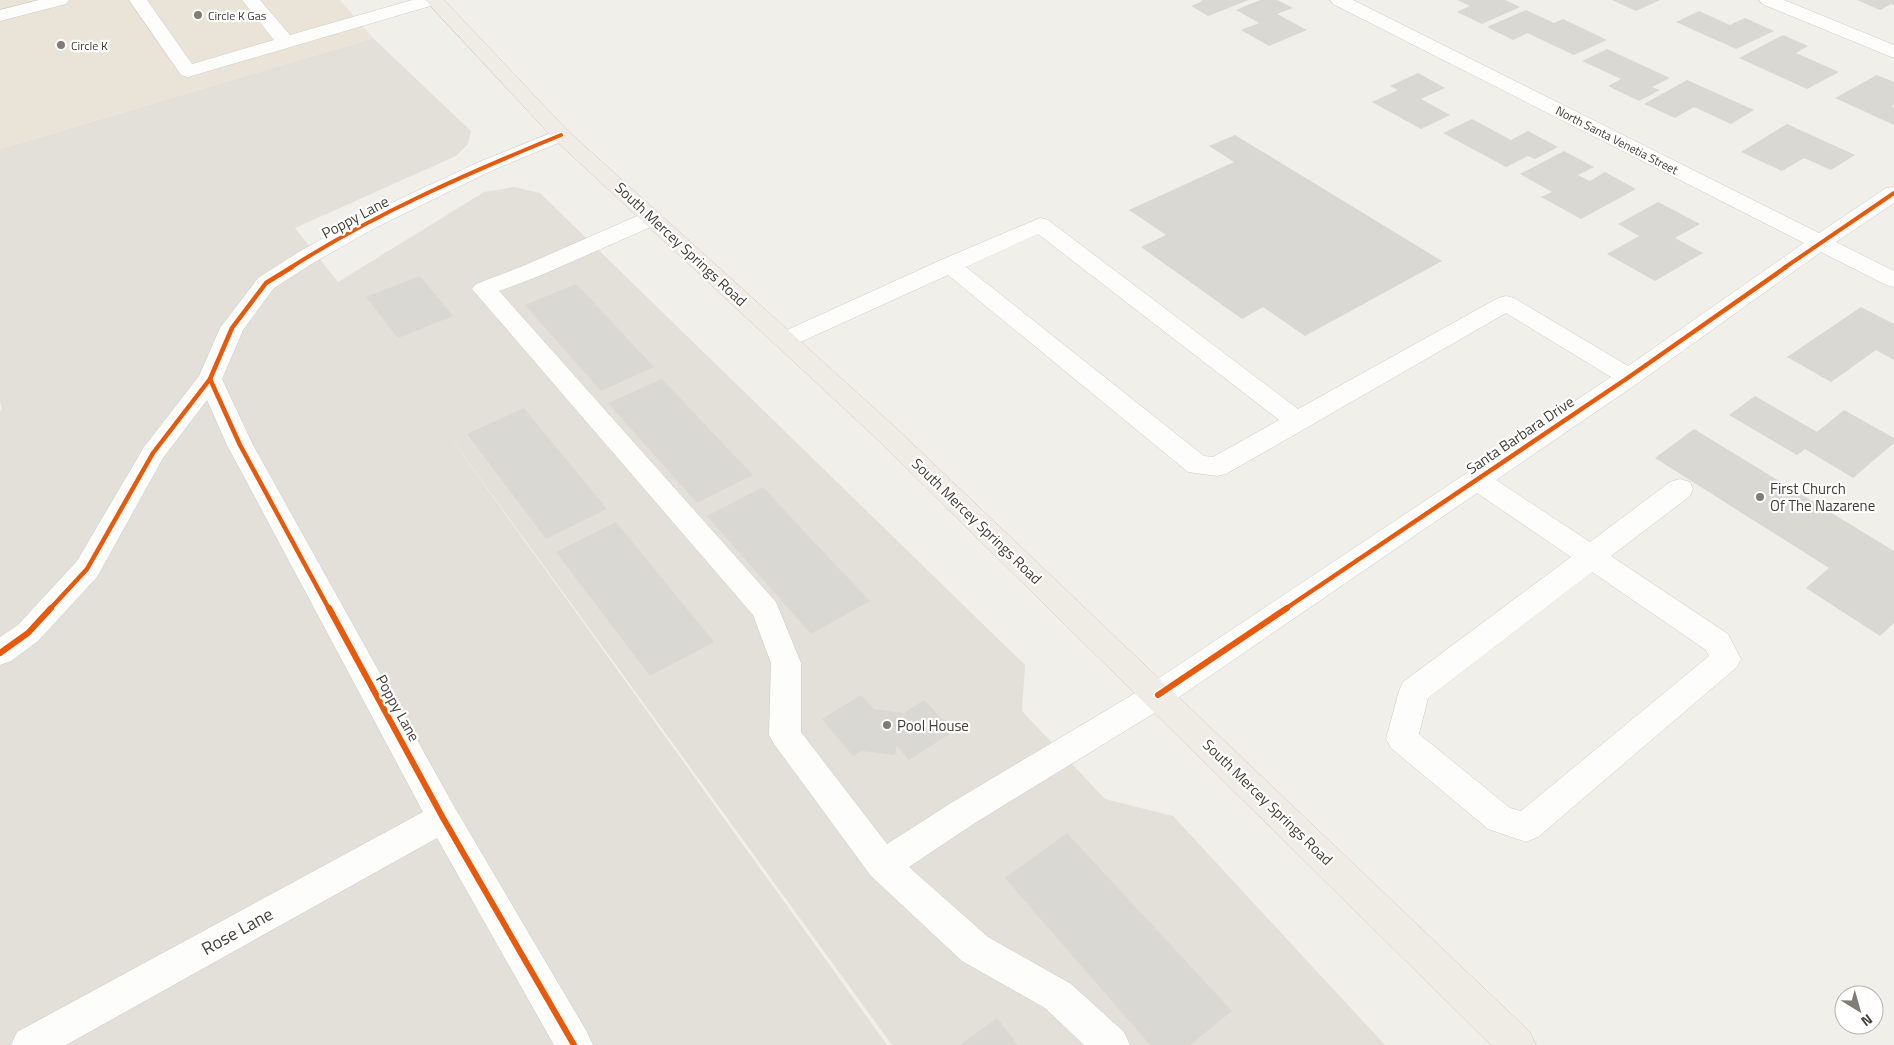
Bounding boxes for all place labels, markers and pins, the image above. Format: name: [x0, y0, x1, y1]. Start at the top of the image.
place label: Circle K Gas: [208, 6, 267, 25]
marker: Circle K Gas: [192, 9, 204, 21]
place label: Circle K: [71, 36, 108, 55]
marker: Circle K: [55, 39, 67, 51]
place label: First Church Of The Nazarene: [1770, 477, 1875, 517]
marker: First Church Of The Nazarene: [1754, 491, 1766, 503]
place label: Pool House: [897, 714, 969, 737]
marker: Pool House: [881, 719, 893, 731]

